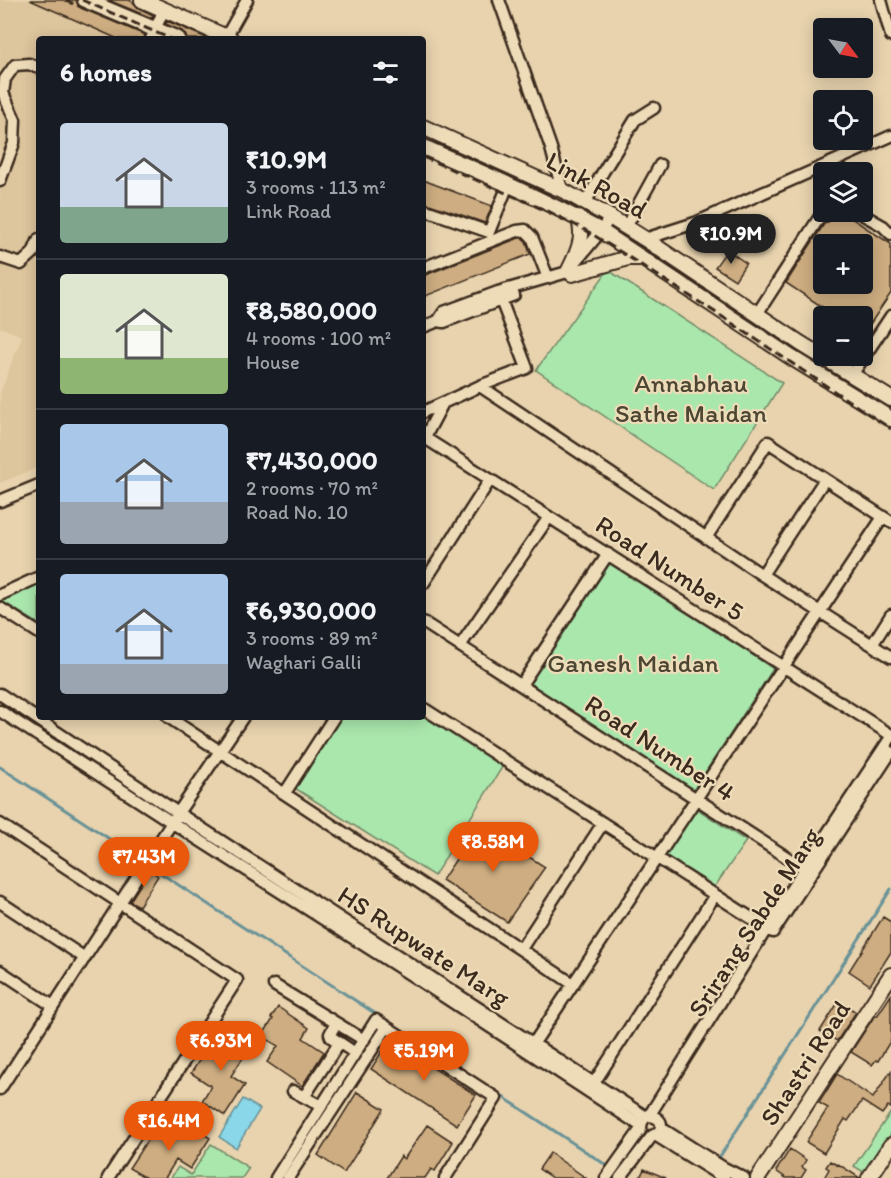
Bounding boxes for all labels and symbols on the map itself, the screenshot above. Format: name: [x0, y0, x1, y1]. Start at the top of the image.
north arrow: [813, 18, 873, 78]
street label: Link Road: [541, 144, 653, 226]
pin: ₹10.9M: [682, 214, 780, 265]
park label: Annabhau Sathe Maidan: [615, 367, 767, 429]
street label: Road Number 5: [590, 508, 750, 628]
park label: Ganesh Maidan: [547, 647, 719, 679]
street label: Road Number 4: [579, 688, 741, 809]
street label: Srirang Sabde Marg: [681, 821, 828, 1023]
pin: ₹8.58M: [444, 822, 542, 873]
pin: ₹7.43M: [95, 837, 193, 888]
street label: HS Rupwate Marg: [332, 878, 517, 1014]
street label: Shastri Road: [753, 994, 857, 1132]
pin: ₹6.93M: [172, 1021, 270, 1072]
pin: ₹5.19M: [375, 1031, 473, 1082]
pin: ₹16.4M: [120, 1101, 218, 1152]

